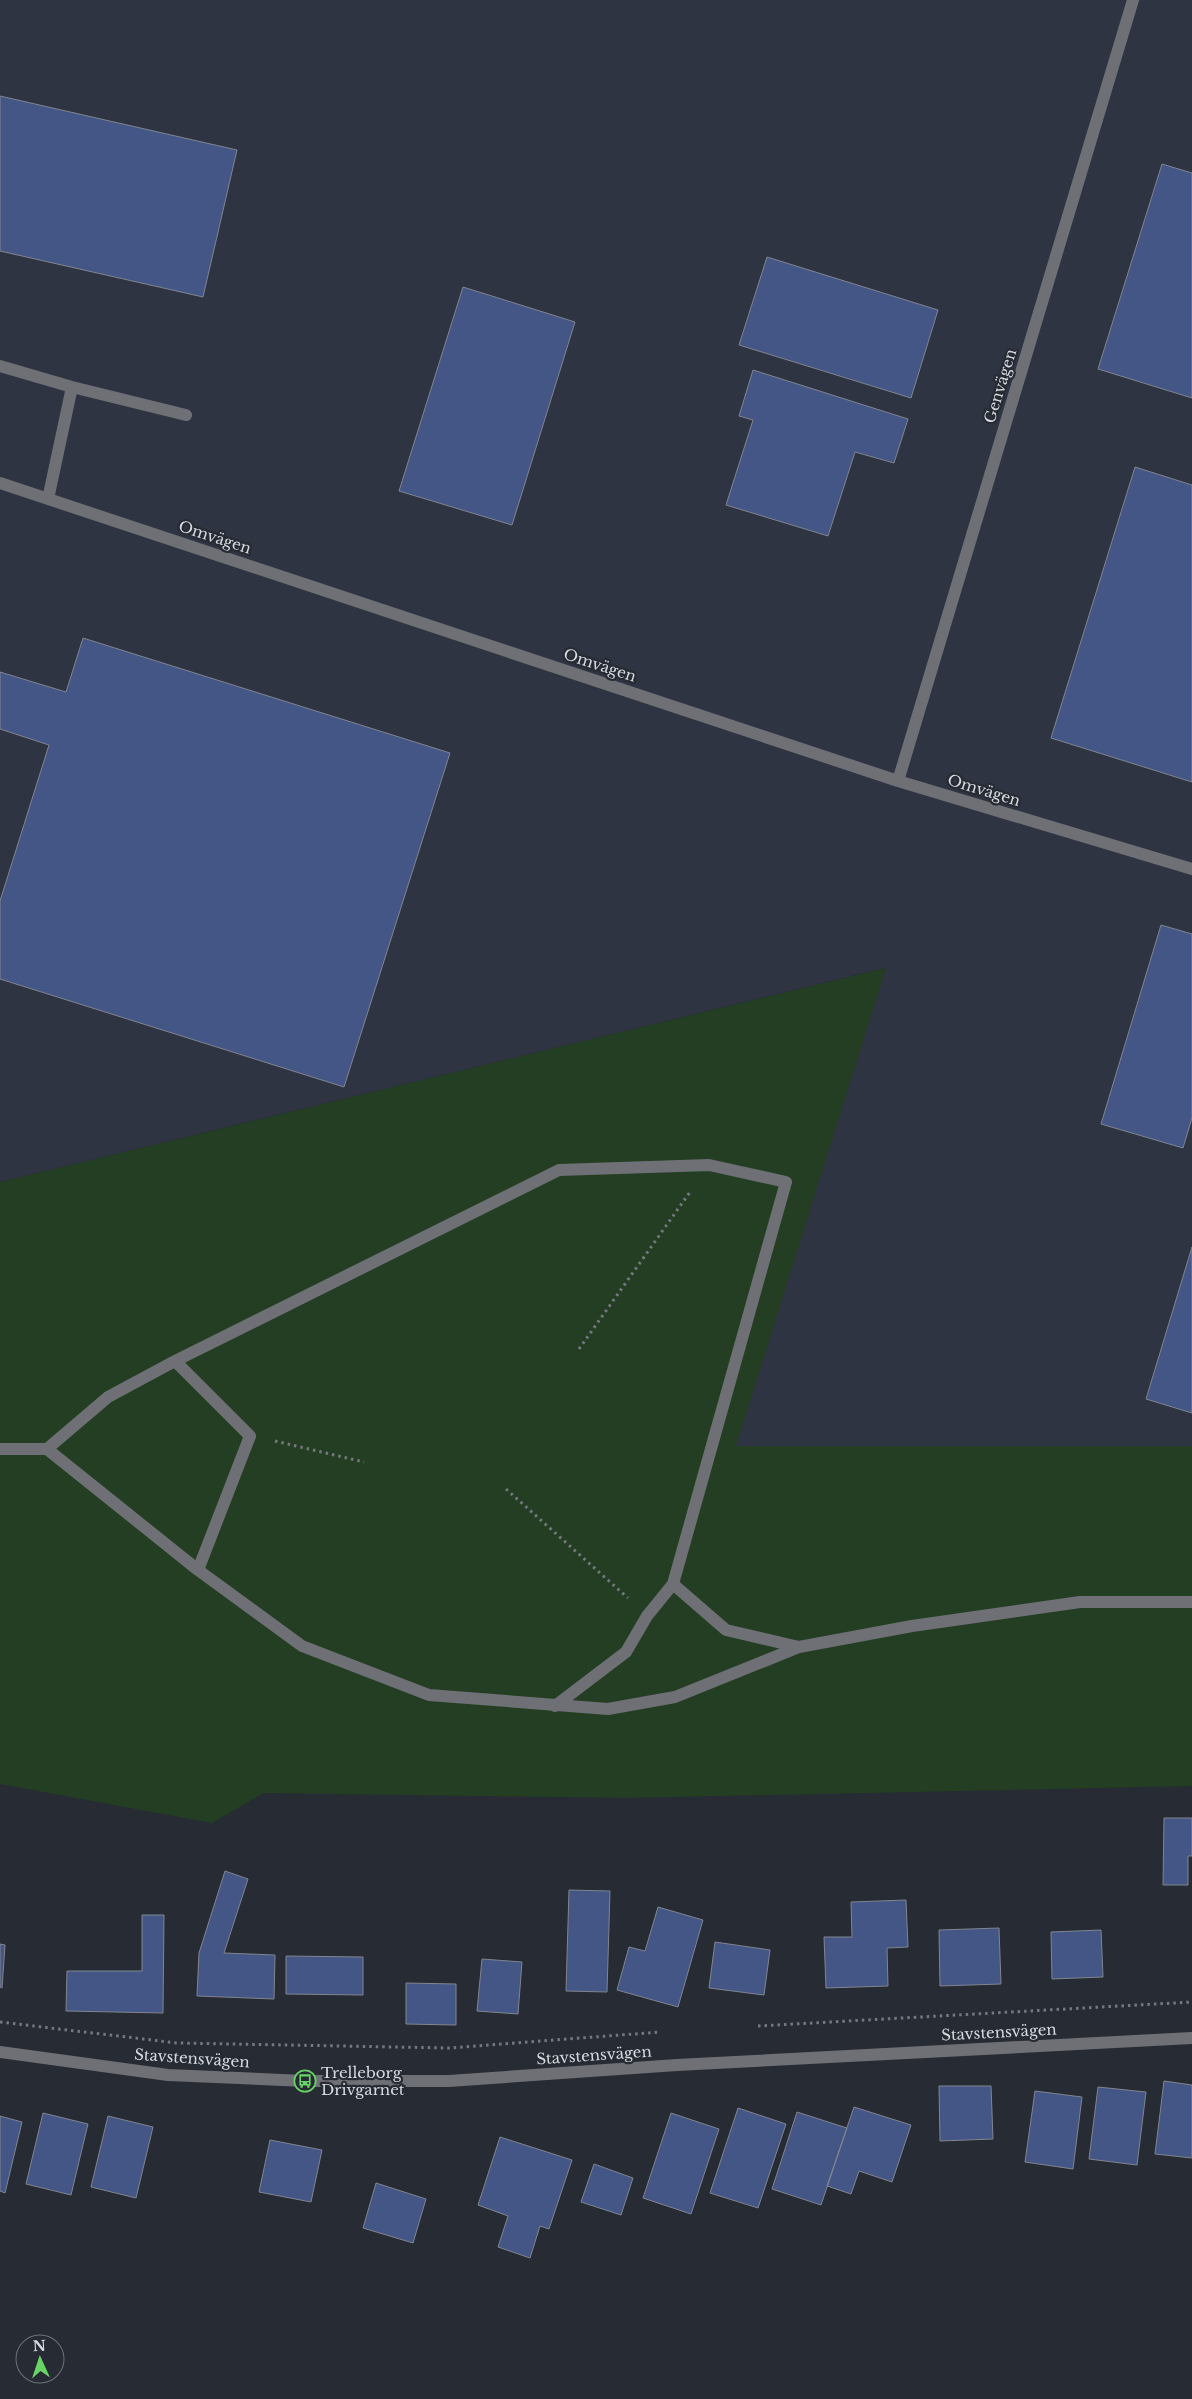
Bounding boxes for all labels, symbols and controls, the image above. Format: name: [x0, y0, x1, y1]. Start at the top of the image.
street label: Genvägen: [980, 346, 1020, 426]
street label: Omvägen: [176, 516, 254, 558]
street label: Omvägen: [561, 644, 639, 686]
street label: Omvägen: [945, 770, 1023, 810]
street label: Stavstensvägen: [941, 2019, 1057, 2045]
street label: Stavstensvägen: [536, 2041, 652, 2069]
street label: Stavstensvägen: [134, 2044, 250, 2072]
place label: Trelleborg Drivgarnet: [321, 2063, 405, 2099]
bus stop icon: Trelleborg Drivgarnet: [293, 2069, 317, 2093]
north arrow: [15, 2334, 65, 2384]
text: N: [32, 2337, 46, 2355]

